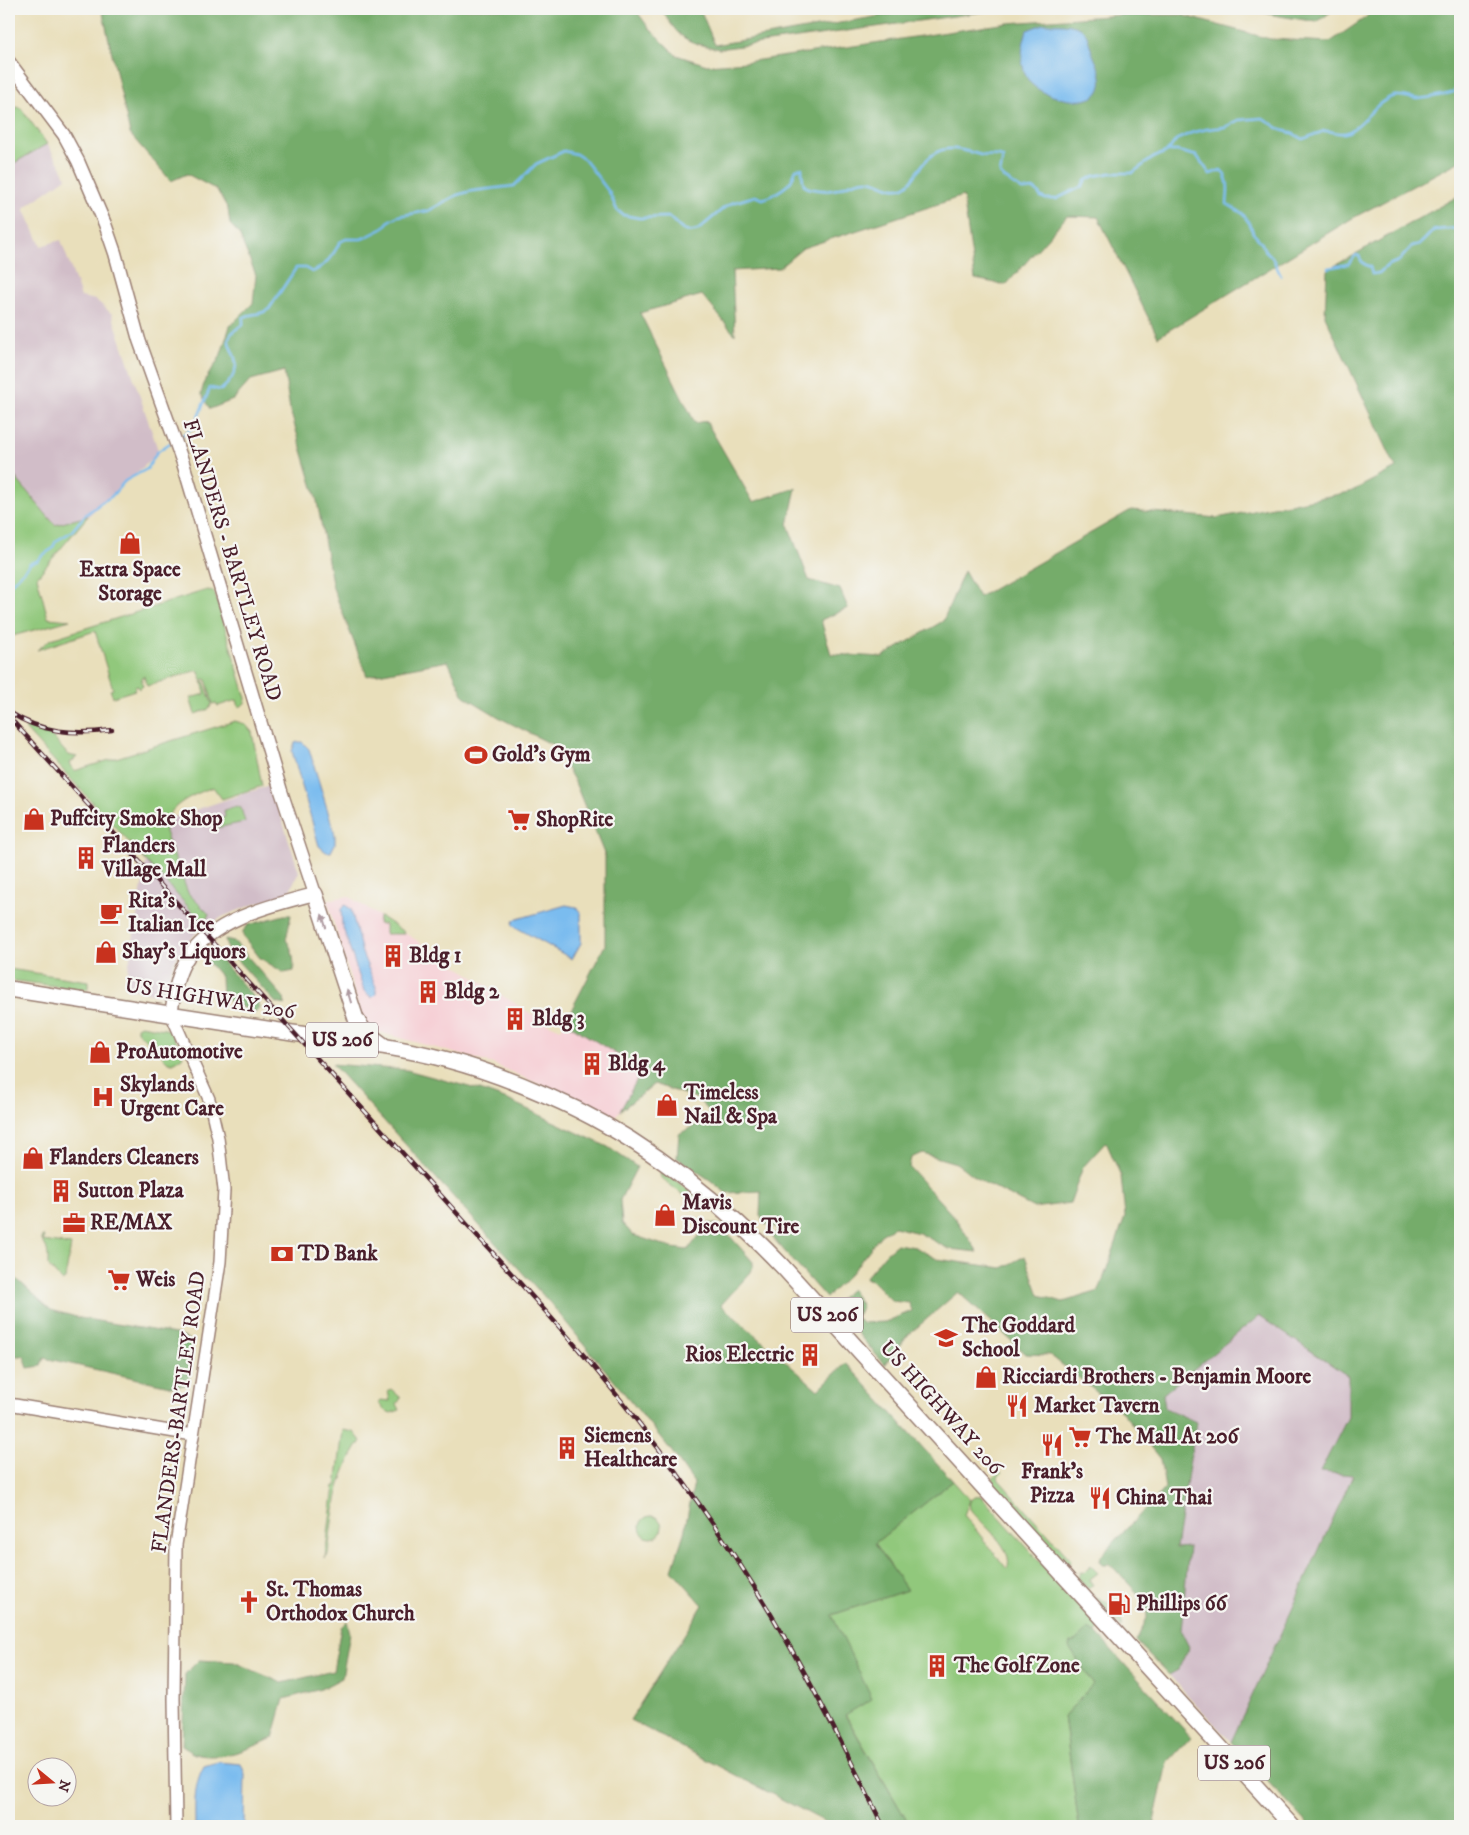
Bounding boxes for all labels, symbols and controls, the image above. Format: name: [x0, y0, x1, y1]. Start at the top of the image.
street label: FLANDERS - BARTLEY ROAD: [177, 416, 287, 704]
shop icon: Extra Space Storage: [117, 530, 143, 556]
place label: Extra Space Storage: [79, 557, 181, 607]
sports icon: Gold's Gym: [463, 742, 489, 768]
place label: Gold's Gym: [492, 742, 591, 768]
shop icon: Puffcity Smoke Shop: [21, 806, 47, 832]
place label: Puffcity Smoke Shop: [50, 806, 223, 832]
supermarket icon: ShopRite: [506, 807, 532, 833]
place label: ShopRite: [536, 807, 613, 833]
place label: Flanders Village Mall: [101, 833, 207, 883]
building icon: Flanders Village Mall: [73, 845, 99, 871]
place label: Rita's Italian Ice: [128, 888, 214, 938]
cafe icon: Rita's Italian Ice: [98, 900, 124, 926]
one-way arrow: [319, 913, 327, 928]
shop icon: Shay's Liquors: [93, 939, 119, 965]
place label: Shay's Liquors: [122, 939, 246, 965]
building icon: Bldg 1: [380, 943, 406, 969]
place label: Bldg 1: [409, 943, 462, 969]
street label: US HIGHWAY 206: [123, 973, 298, 1025]
building icon: Bldg 2: [415, 979, 441, 1005]
place label: Bldg 2: [444, 979, 500, 1005]
one-way arrow: [344, 989, 352, 1004]
building icon: Bldg 3: [502, 1006, 528, 1032]
place label: Bldg 3: [532, 1006, 585, 1032]
road number: US 206: [306, 1022, 378, 1058]
shop icon: ProAutomotive: [87, 1039, 113, 1065]
place label: ProAutomotive: [116, 1039, 243, 1065]
building icon: Bldg 4: [579, 1051, 605, 1077]
place label: Bldg 4: [608, 1051, 666, 1077]
place label: Skylands Urgent Care: [120, 1072, 224, 1122]
place label: Timeless Nail & Spa: [683, 1080, 778, 1130]
hospital icon: Skylands Urgent Care: [90, 1084, 116, 1110]
shop icon: Timeless Nail & Spa: [654, 1092, 680, 1118]
shop icon: Flanders Cleaners: [20, 1145, 46, 1171]
place label: Flanders Cleaners: [49, 1145, 199, 1171]
building icon: Sutton Plaza: [48, 1178, 74, 1204]
place label: Sutton Plaza: [78, 1178, 185, 1204]
place label: Mavis Discount Tire: [682, 1190, 800, 1240]
shop icon: Mavis Discount Tire: [652, 1202, 678, 1228]
office icon: RE/MAX: [61, 1210, 87, 1236]
place label: RE/MAX: [90, 1210, 173, 1236]
bank icon: TD Bank: [269, 1241, 295, 1267]
place label: TD Bank: [297, 1241, 378, 1267]
supermarket icon: Weis: [106, 1267, 132, 1293]
place label: Weis: [135, 1267, 175, 1293]
street label: FLANDERS-BARTLEY ROAD: [146, 1269, 212, 1555]
road number: US 206: [791, 1298, 863, 1332]
place label: The Goddard School: [961, 1313, 1076, 1363]
school or university icon: The Goddard School: [933, 1325, 959, 1351]
street label: US HIGHWAY 206: [874, 1335, 1009, 1481]
place label: Rios Electric: [685, 1342, 794, 1368]
building icon: Rios Electric: [797, 1342, 823, 1368]
shop icon: Ricciardi Brothers - Benjamin Moore: [973, 1364, 999, 1390]
place label: Ricciardi Brothers - Benjamin Moore: [1002, 1364, 1312, 1391]
restaurant icon: Market Tavern: [1004, 1393, 1030, 1419]
place label: Market Tavern: [1034, 1393, 1161, 1419]
place label: Siemens Healthcare: [584, 1423, 678, 1473]
supermarket icon: The Mall At 206: [1067, 1424, 1093, 1450]
place label: The Mall At 206: [1095, 1424, 1239, 1450]
restaurant icon: Frank's Pizza: [1039, 1432, 1065, 1458]
building icon: Siemens Healthcare: [554, 1435, 580, 1461]
place label: Frank's Pizza: [1021, 1459, 1083, 1509]
restaurant icon: China Thai: [1087, 1485, 1113, 1511]
place label: China Thai: [1116, 1485, 1213, 1511]
place label: St. Thomas Orthodox Church: [266, 1577, 416, 1627]
church icon: St. Thomas Orthodox Church: [236, 1589, 262, 1615]
fuel station icon: Phillips 66: [1106, 1591, 1132, 1617]
place label: Phillips 66: [1136, 1591, 1228, 1617]
building icon: The Golf Zone: [924, 1653, 950, 1679]
place label: The Golf Zone: [953, 1653, 1080, 1679]
road number: US 206: [1198, 1746, 1270, 1780]
north arrow: [28, 1758, 78, 1808]
text: N: [53, 1777, 74, 1794]

